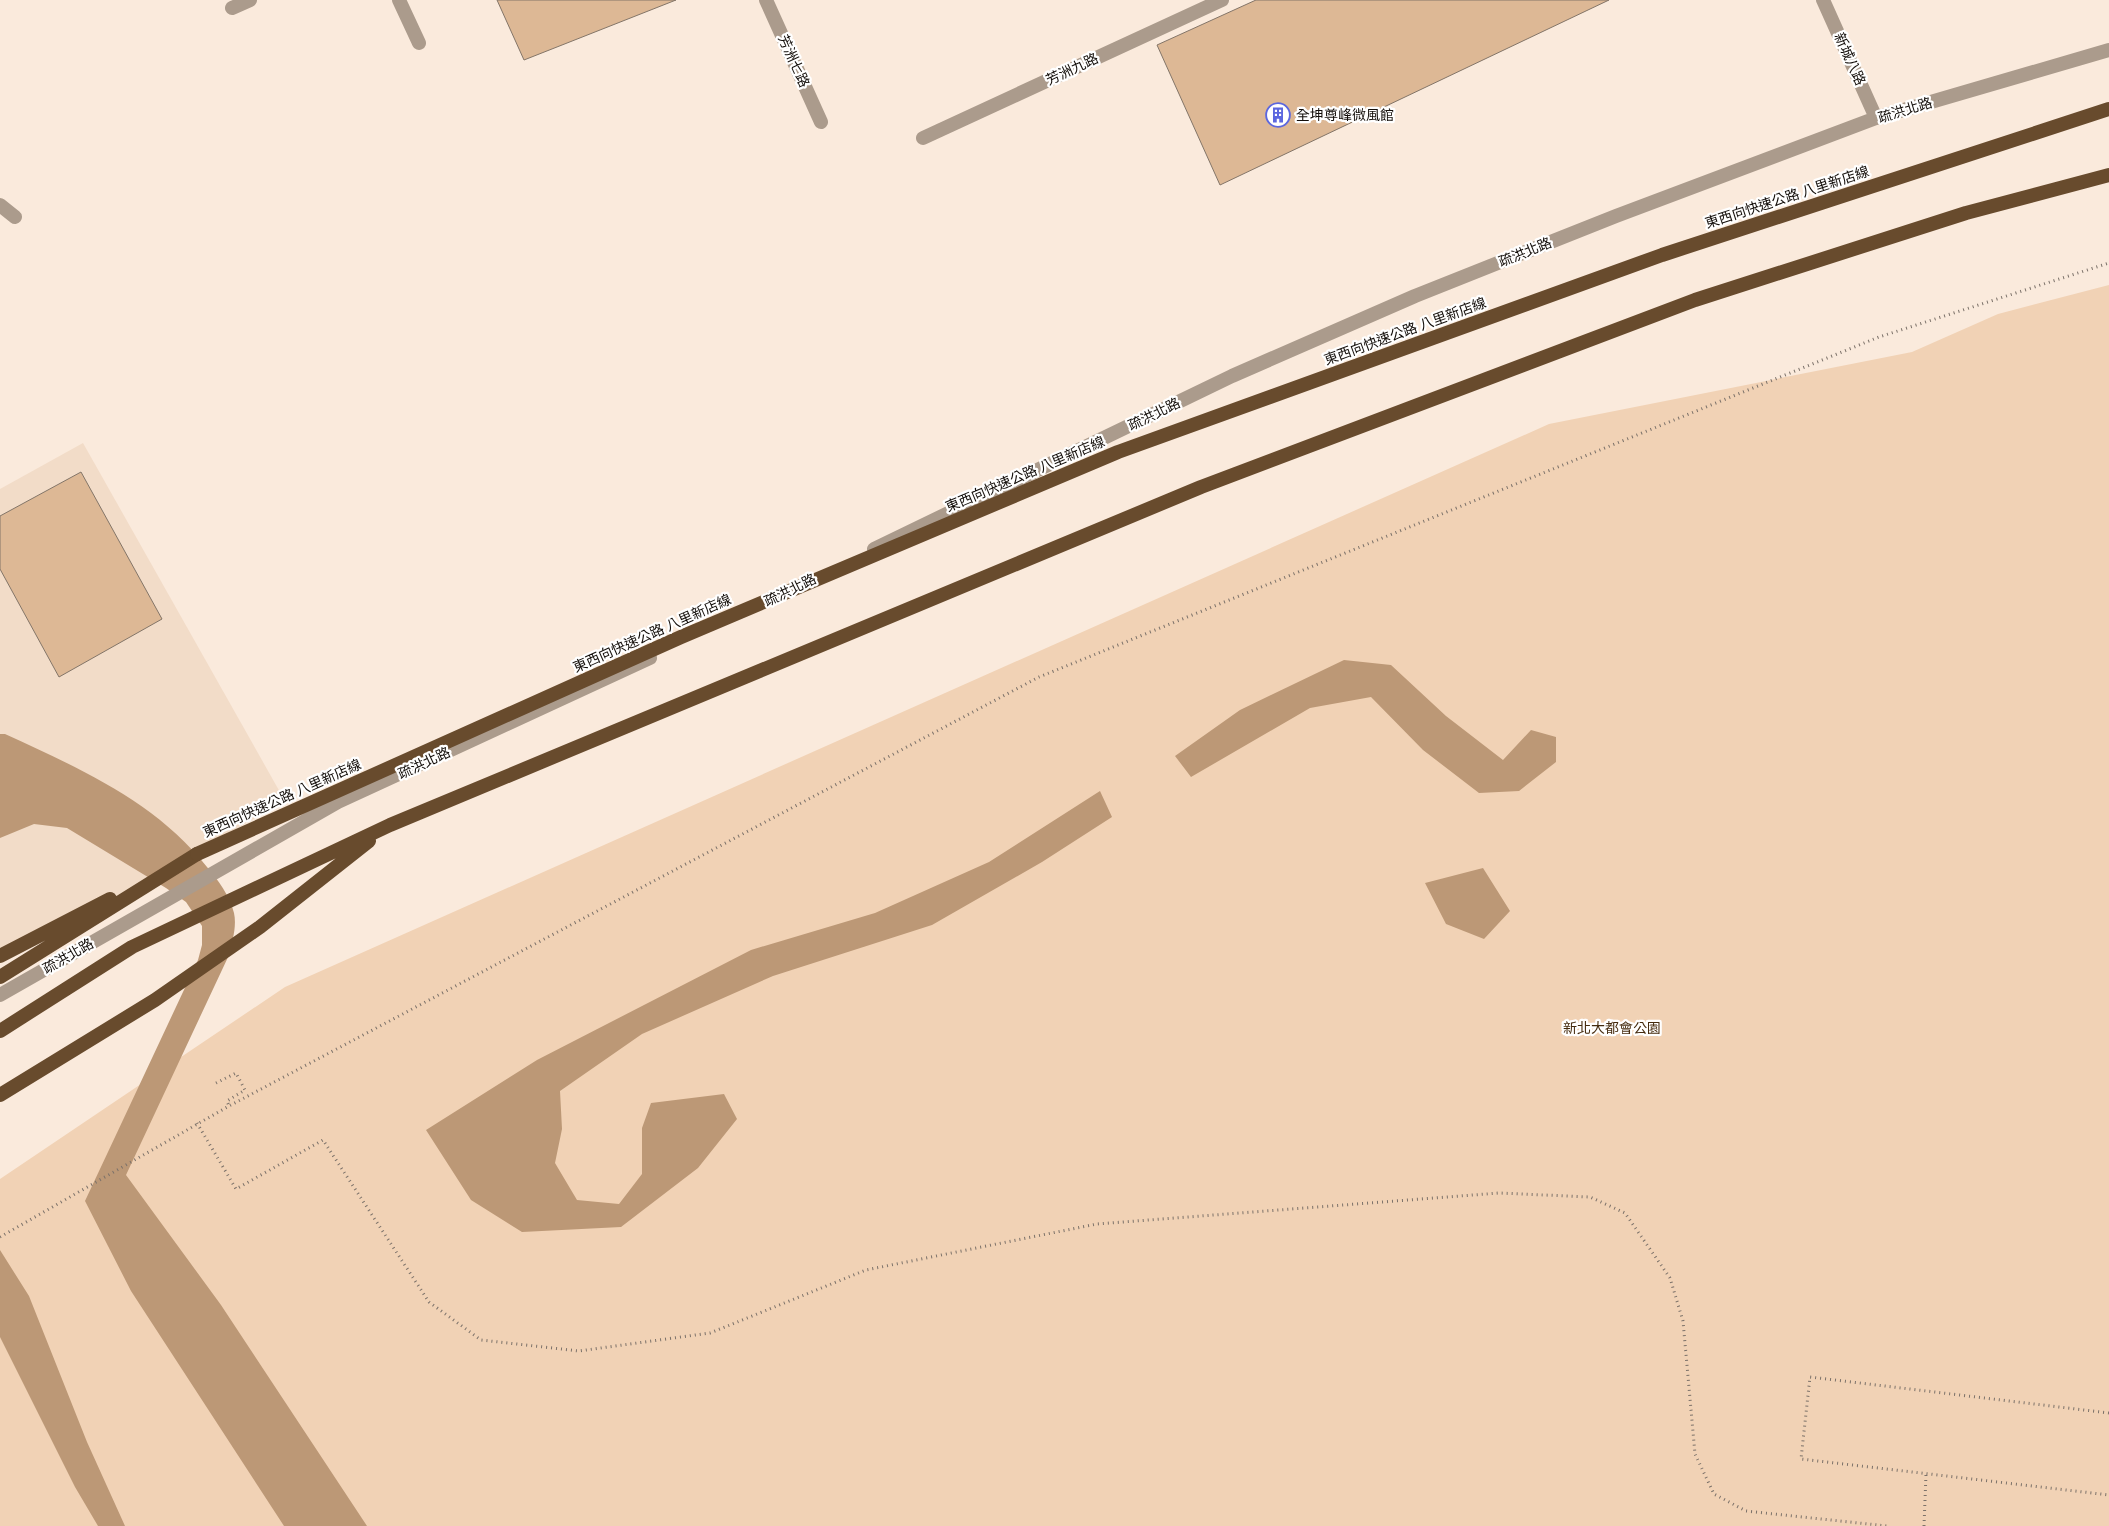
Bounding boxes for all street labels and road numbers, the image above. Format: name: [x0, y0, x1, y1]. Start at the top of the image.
street label: 新城八路: [1830, 30, 1869, 88]
street label: 芳洲七路: [774, 32, 813, 90]
street label: 芳洲九路: [1043, 50, 1101, 89]
street label: 疏洪北路: [1876, 94, 1934, 127]
street label: 東西向快速公路 八里新店線: [1703, 163, 1871, 232]
street label: 疏洪北路: [1496, 234, 1554, 271]
street label: 東西向快速公路 八里新店線: [1322, 294, 1489, 369]
street label: 疏洪北路: [1125, 395, 1183, 434]
street label: 東西向快速公路 八里新店線: [943, 433, 1107, 516]
street label: 疏洪北路: [761, 571, 819, 610]
street label: 東西向快速公路 八里新店線: [570, 591, 734, 676]
street label: 疏洪北路: [395, 744, 453, 783]
street label: 東西向快速公路 八里新店線: [200, 756, 364, 841]
street label: 疏洪北路: [40, 935, 97, 978]

